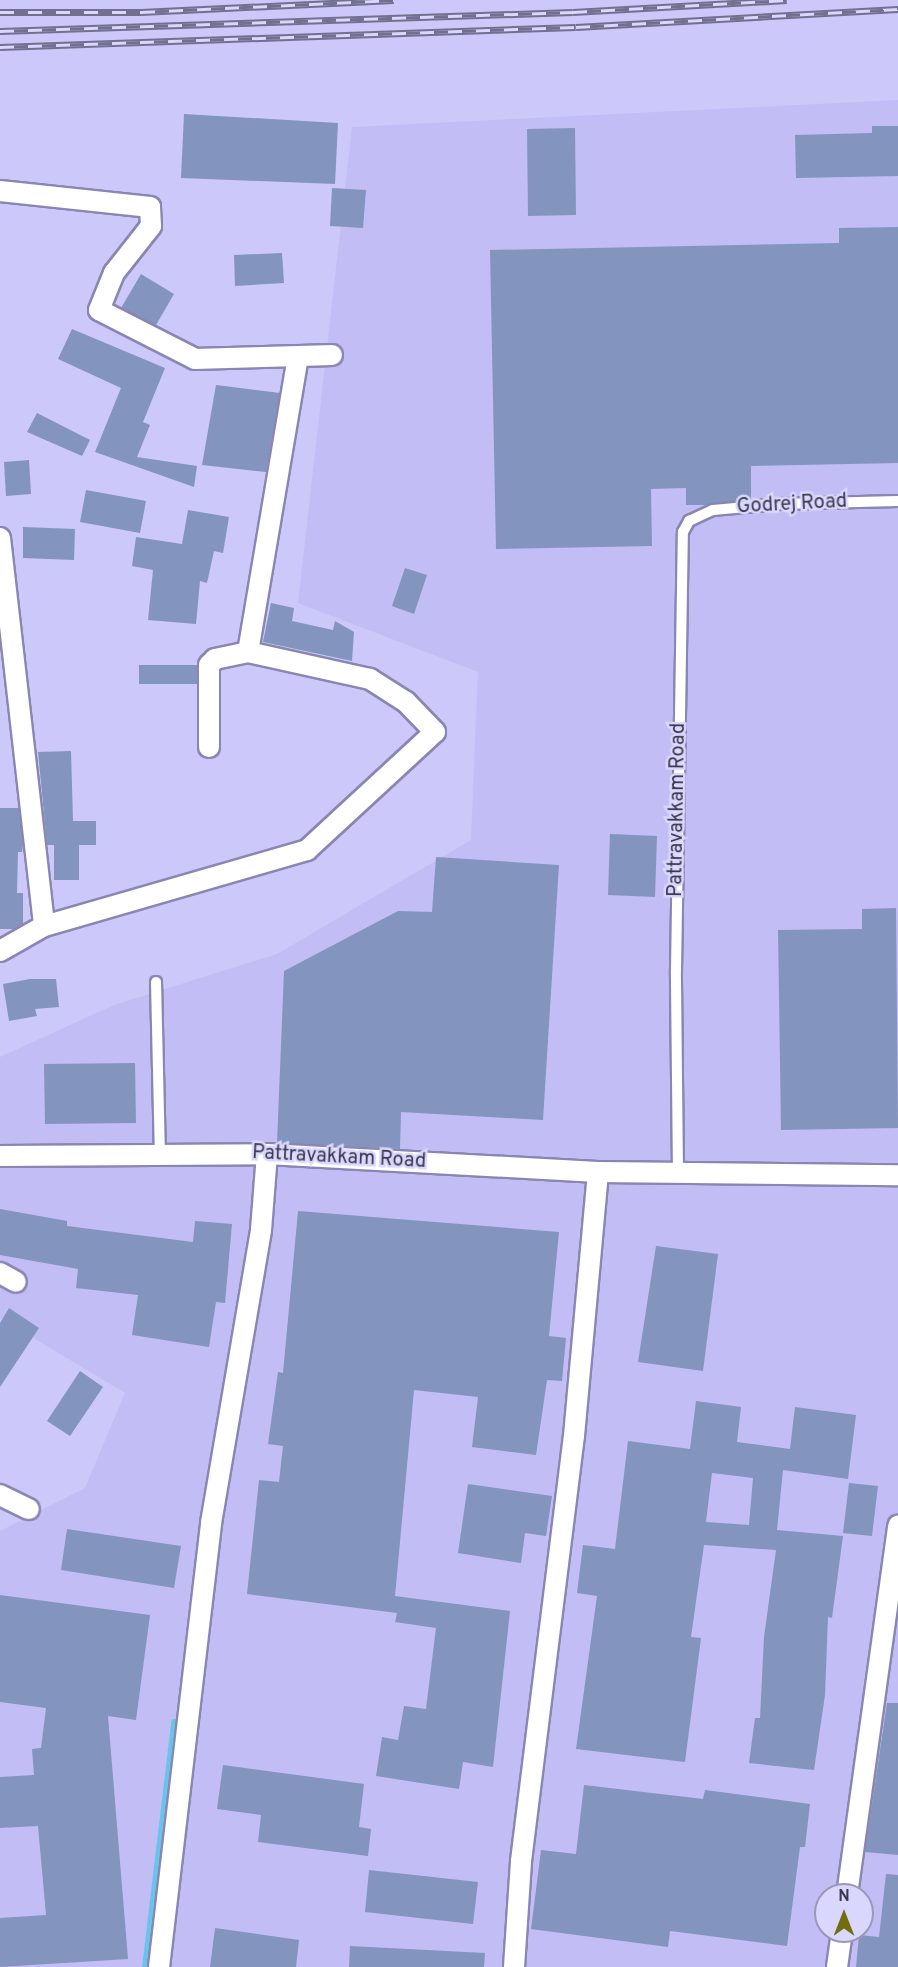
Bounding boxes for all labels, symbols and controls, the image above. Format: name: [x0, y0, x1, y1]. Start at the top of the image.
street label: Godrej Road: [736, 490, 848, 520]
street label: Pattravakkam Road: [664, 723, 692, 897]
street label: Pattravakkam Road: [251, 1141, 427, 1175]
north arrow: [814, 1883, 874, 1943]
text: N: [838, 1887, 850, 1907]

